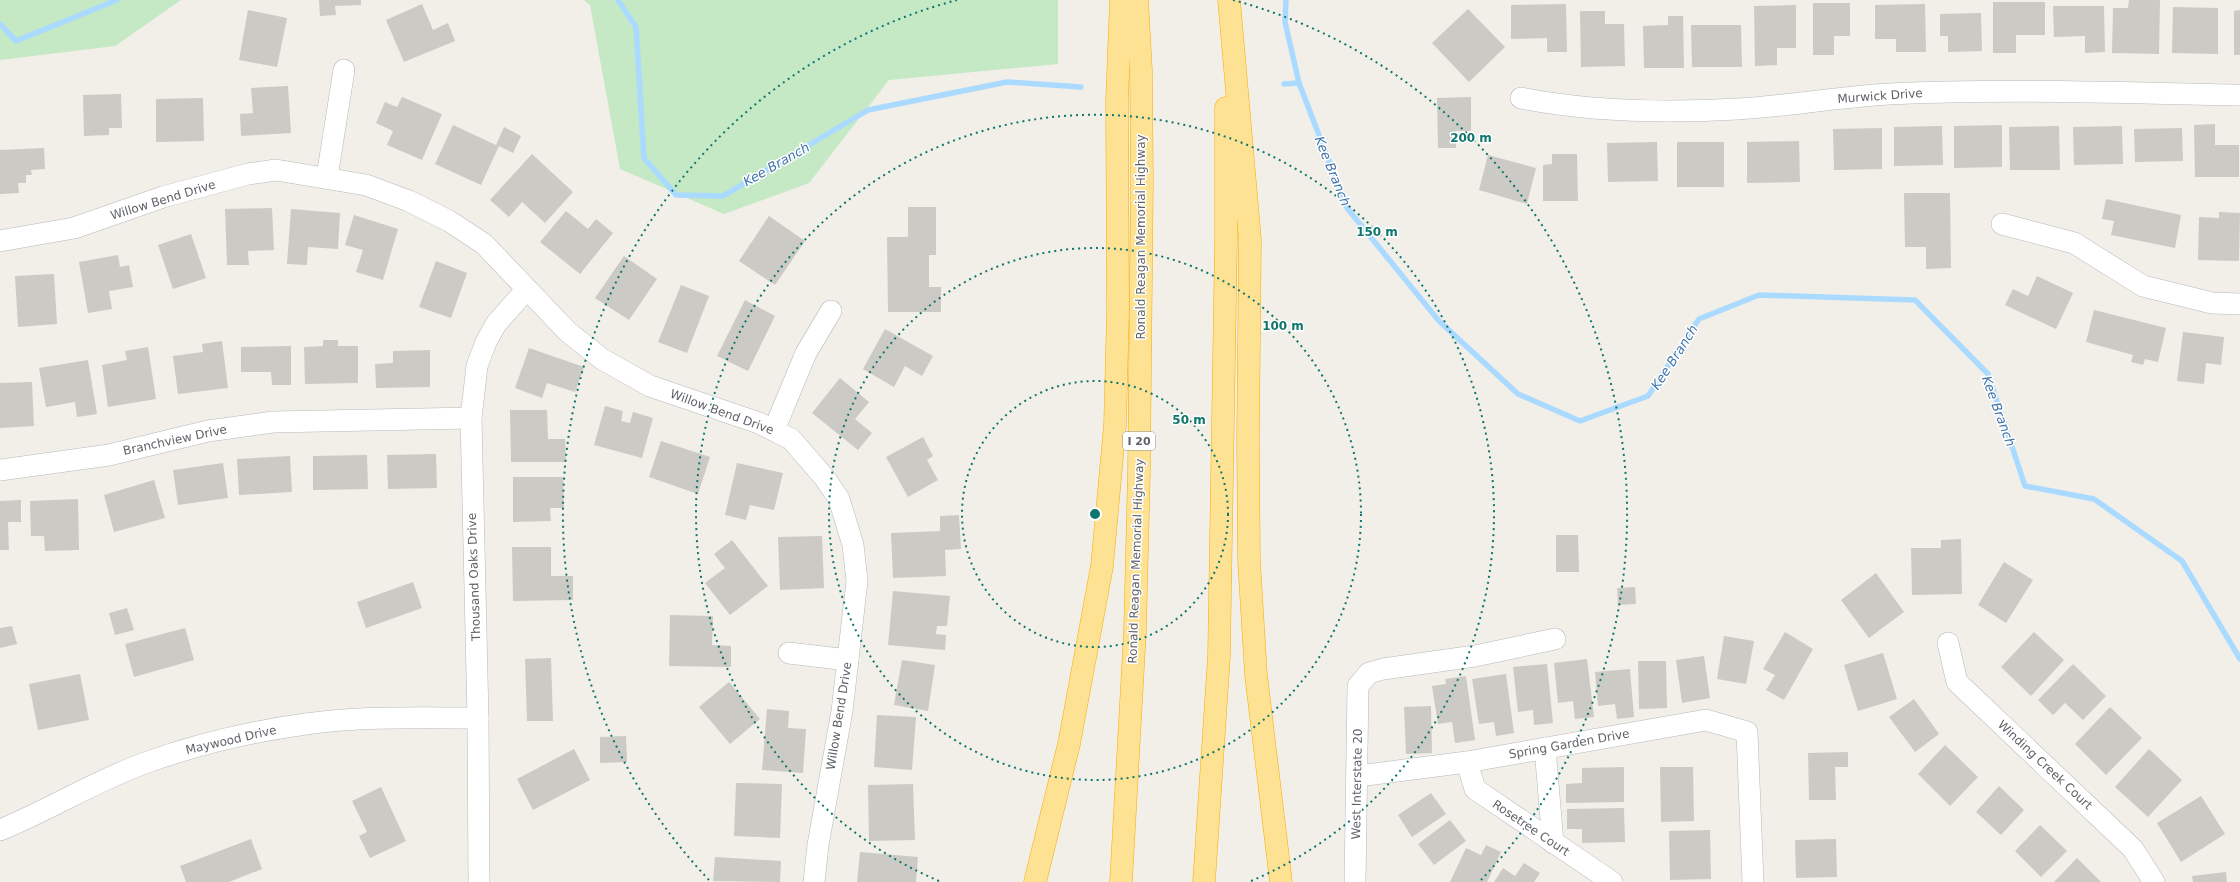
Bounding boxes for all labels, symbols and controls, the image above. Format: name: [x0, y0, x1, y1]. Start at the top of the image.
street label: Murwick Drive: [1837, 86, 1923, 106]
text: 200 m: [1450, 131, 1492, 145]
street label: Ronald Reagan Memorial Highway: [1134, 134, 1148, 340]
water label: Kee Branch: [1312, 134, 1353, 208]
water label: Kee Branch: [740, 139, 812, 189]
street label: Willow Bend Drive: [109, 177, 217, 223]
text: 150 m: [1356, 225, 1398, 239]
text: 100 m: [1262, 319, 1304, 333]
water label: Kee Branch: [1648, 322, 1701, 392]
water label: Kee Branch: [1979, 374, 2018, 449]
street label: Willow Bend Drive: [668, 387, 776, 437]
text: 50 m: [1172, 413, 1206, 427]
street label: Branchview Drive: [122, 422, 228, 458]
road number: I 20: [1123, 432, 1155, 450]
street label: Ronald Reagan Memorial Highway: [1125, 458, 1147, 664]
centre of rings: [1088, 507, 1102, 521]
street label: Thousand Oaks Drive: [465, 513, 483, 642]
street label: Willow Bend Drive: [824, 661, 854, 771]
street label: Winding Creek Court: [1995, 718, 2095, 813]
street label: Maywood Drive: [184, 723, 278, 757]
street label: Spring Garden Drive: [1508, 726, 1630, 762]
street label: West Interstate 20: [1349, 728, 1365, 840]
street label: Rosetree Court: [1490, 797, 1572, 859]

